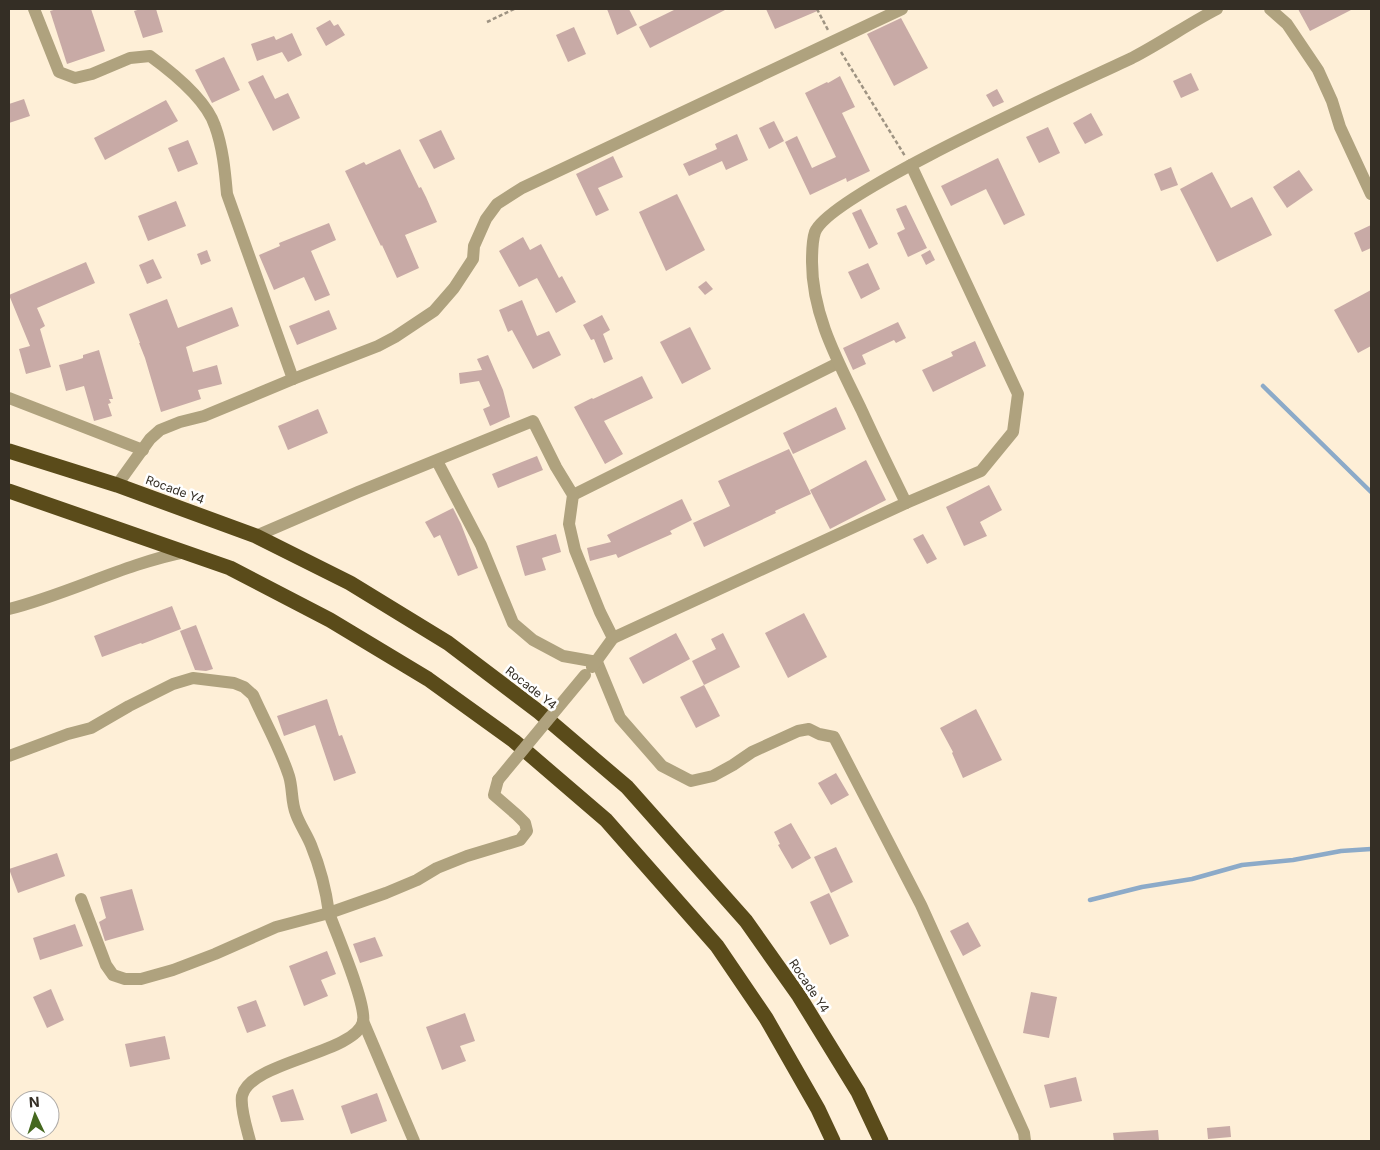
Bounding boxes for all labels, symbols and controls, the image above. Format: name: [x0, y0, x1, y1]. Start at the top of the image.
street label: Rocade Y4: [144, 472, 207, 507]
street label: Rocade Y4: [503, 663, 560, 713]
street label: Rocade Y4: [786, 956, 833, 1016]
north arrow: [10, 1090, 60, 1140]
text: N: [28, 1093, 40, 1110]

